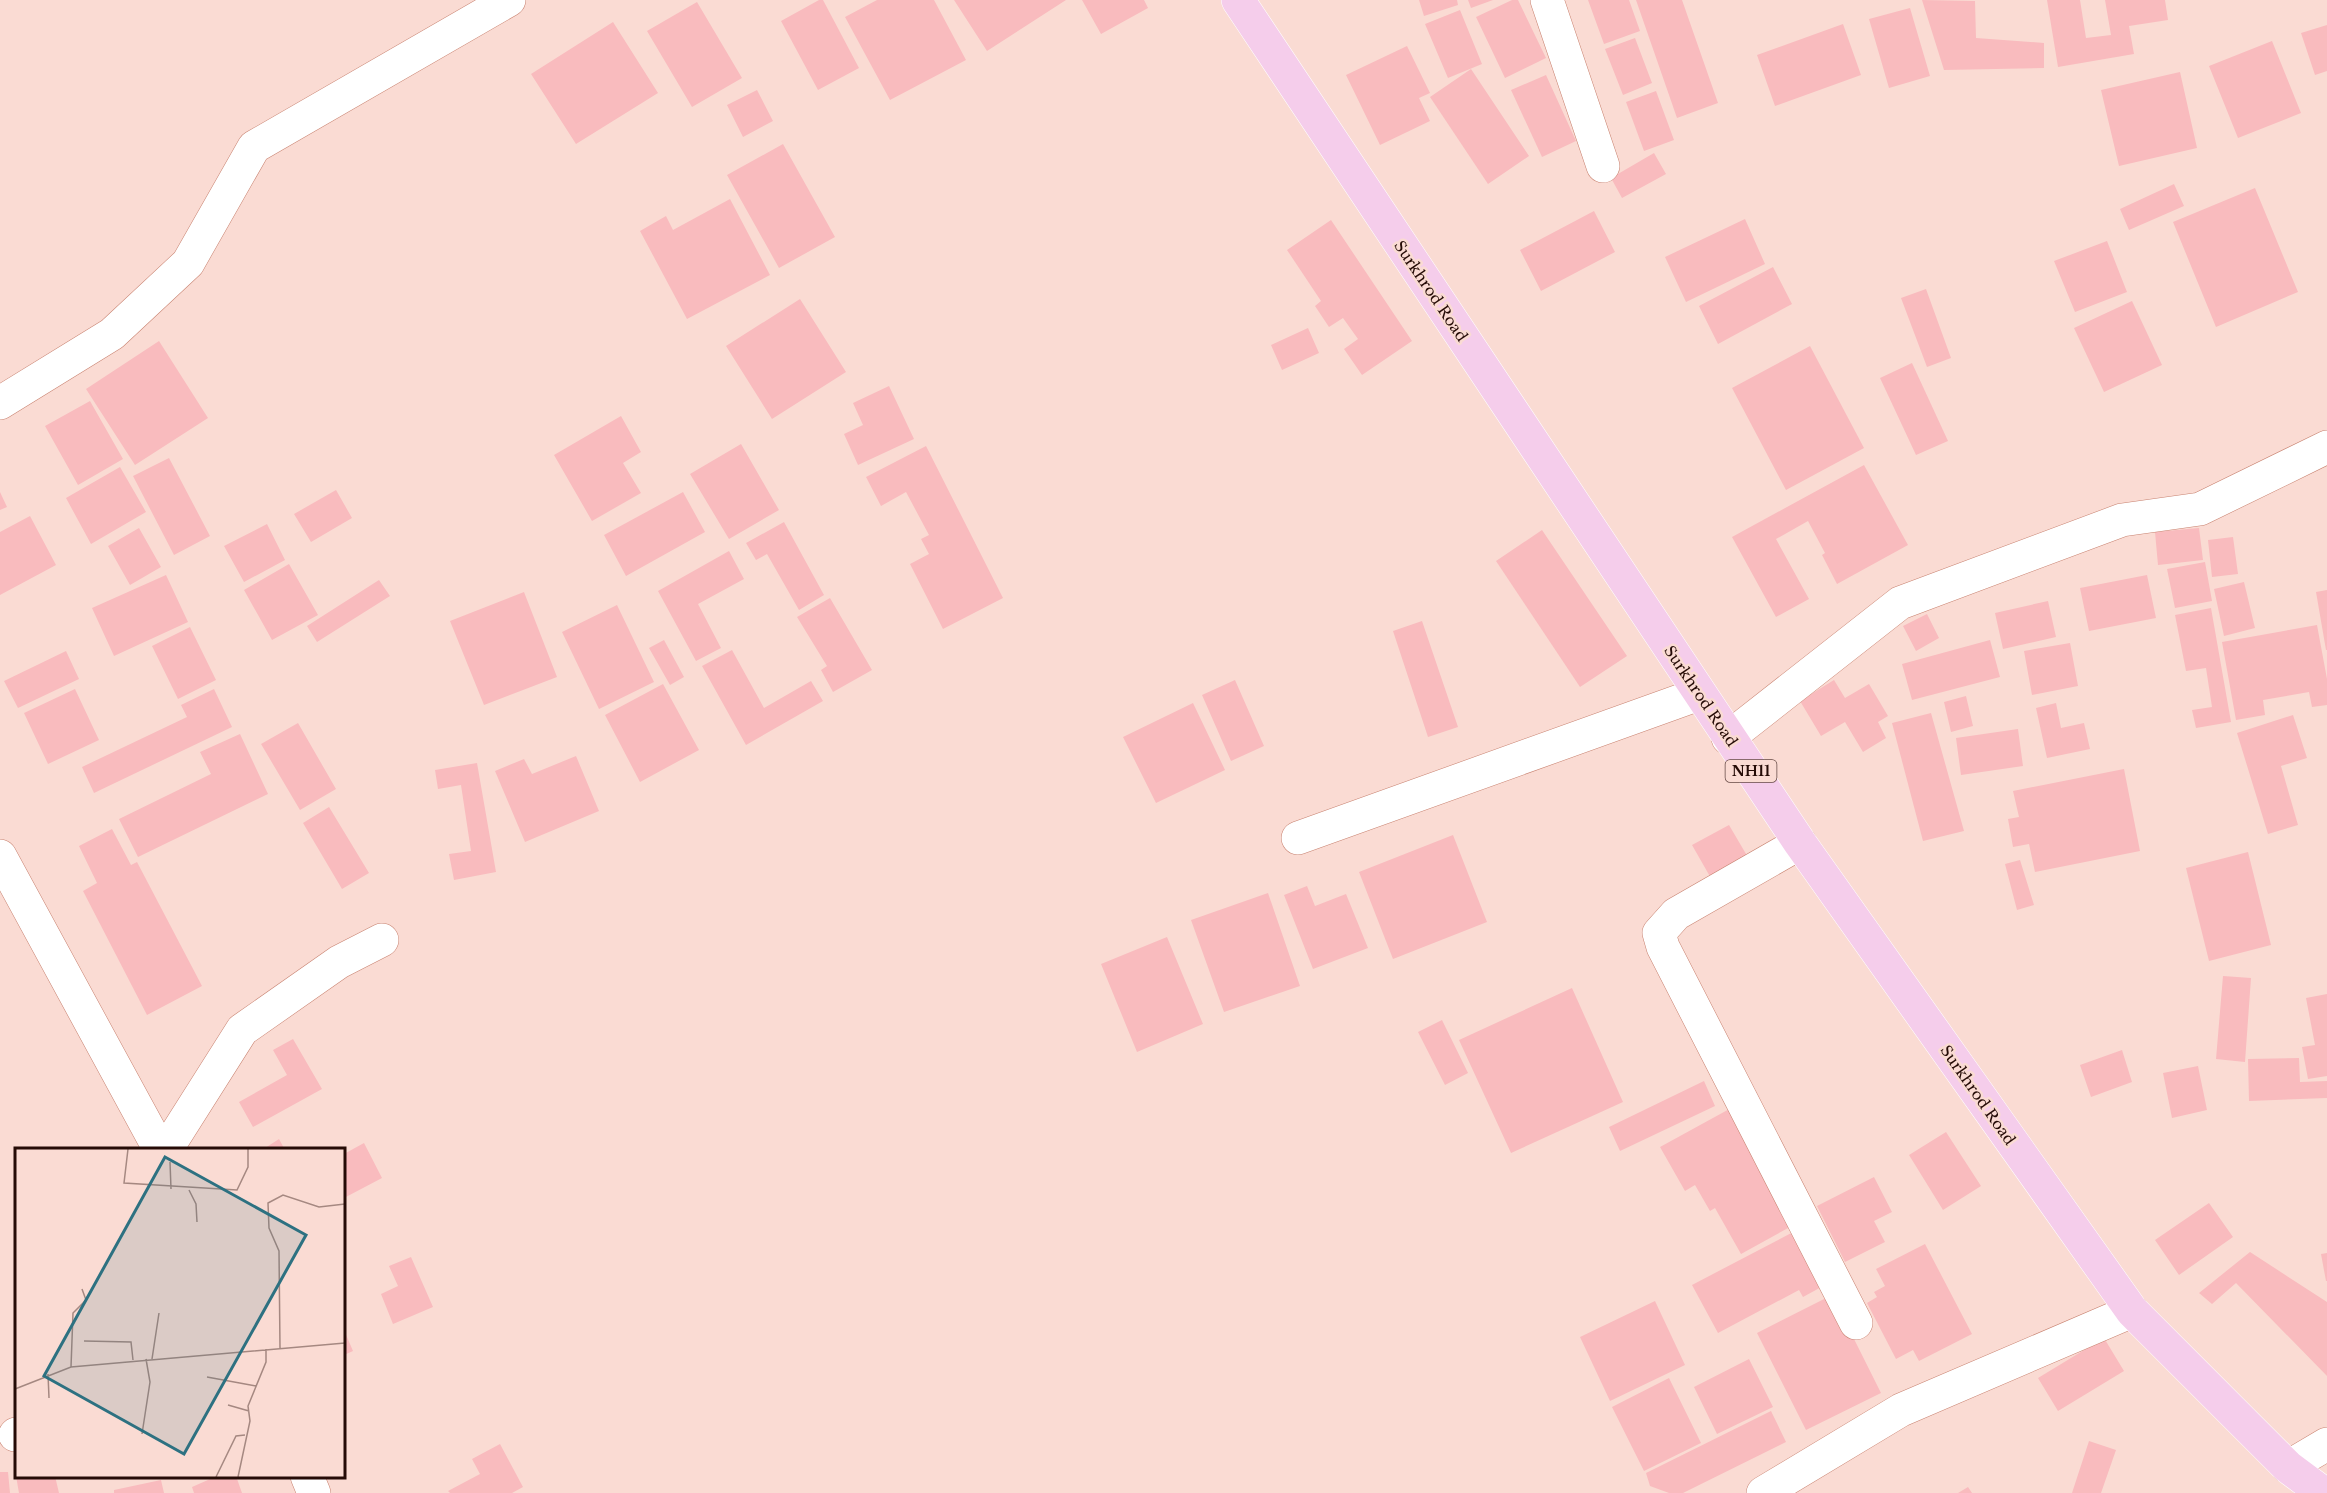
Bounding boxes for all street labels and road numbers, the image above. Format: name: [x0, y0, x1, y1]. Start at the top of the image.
street label: Surkhrod Road: [1390, 237, 1472, 345]
street label: Surkhrod Road: [1660, 642, 1742, 750]
road number: NH11: [1726, 760, 1776, 782]
street label: Surkhrod Road: [1936, 1041, 2020, 1149]

